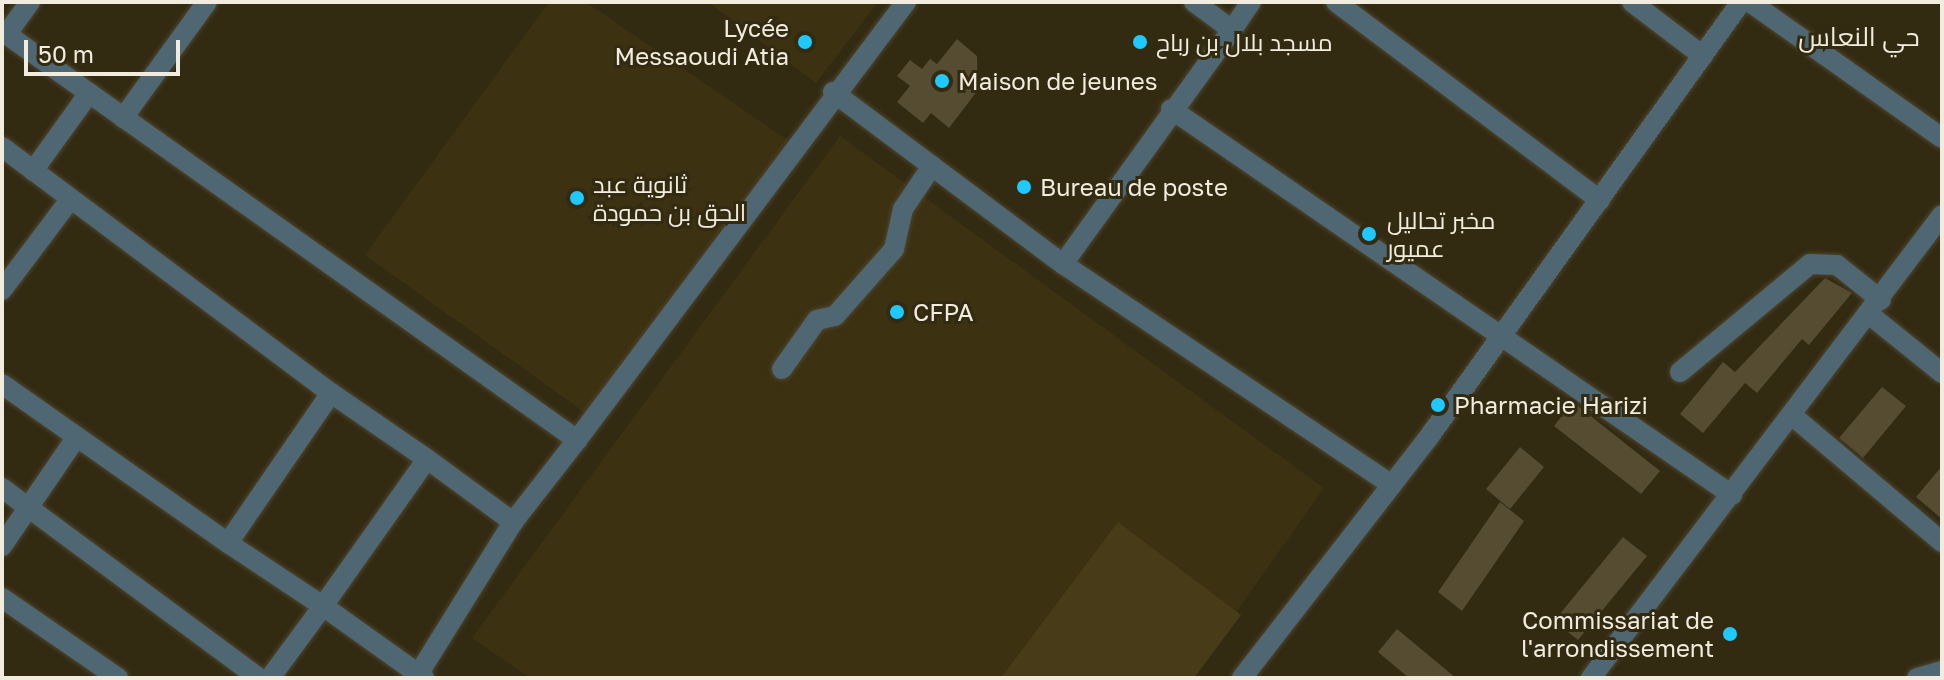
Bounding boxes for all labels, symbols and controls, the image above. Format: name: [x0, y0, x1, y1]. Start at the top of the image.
place label: Lycée Messaoudi Atia: [615, 14, 789, 70]
district label: حي النعاس: [1798, 21, 1920, 53]
scale bar: [28, 24, 184, 74]
place label: مسجد بلال بن رباح: [1156, 28, 1333, 56]
marker: Lycée Messaoudi Atia: [796, 33, 814, 51]
marker: مسجد بلال بن رباح: [1131, 33, 1149, 51]
text: 50 m: [38, 39, 94, 68]
place label: Maison de jeunes: [958, 67, 1157, 95]
marker: Maison de jeunes: [933, 72, 951, 90]
place label: ثانوية عبد الحق بن حمودة: [593, 170, 746, 226]
place label: Bureau de poste: [1040, 173, 1228, 201]
marker: Bureau de poste: [1015, 178, 1033, 196]
marker: ثانوية عبد الحق بن حمودة: [568, 189, 586, 207]
place label: مخبر تحاليل عميور: [1387, 206, 1496, 262]
marker: مخبر تحاليل عميور: [1358, 223, 1380, 245]
place label: CFPA: [913, 298, 973, 326]
marker: CFPA: [888, 303, 906, 321]
place label: Pharmacie Harizi: [1454, 391, 1648, 419]
marker: Pharmacie Harizi: [1429, 396, 1447, 414]
place label: Commissariat de l'arrondissement: [1521, 606, 1714, 662]
marker: Commissariat de l'arrondissement: [1721, 625, 1739, 643]

